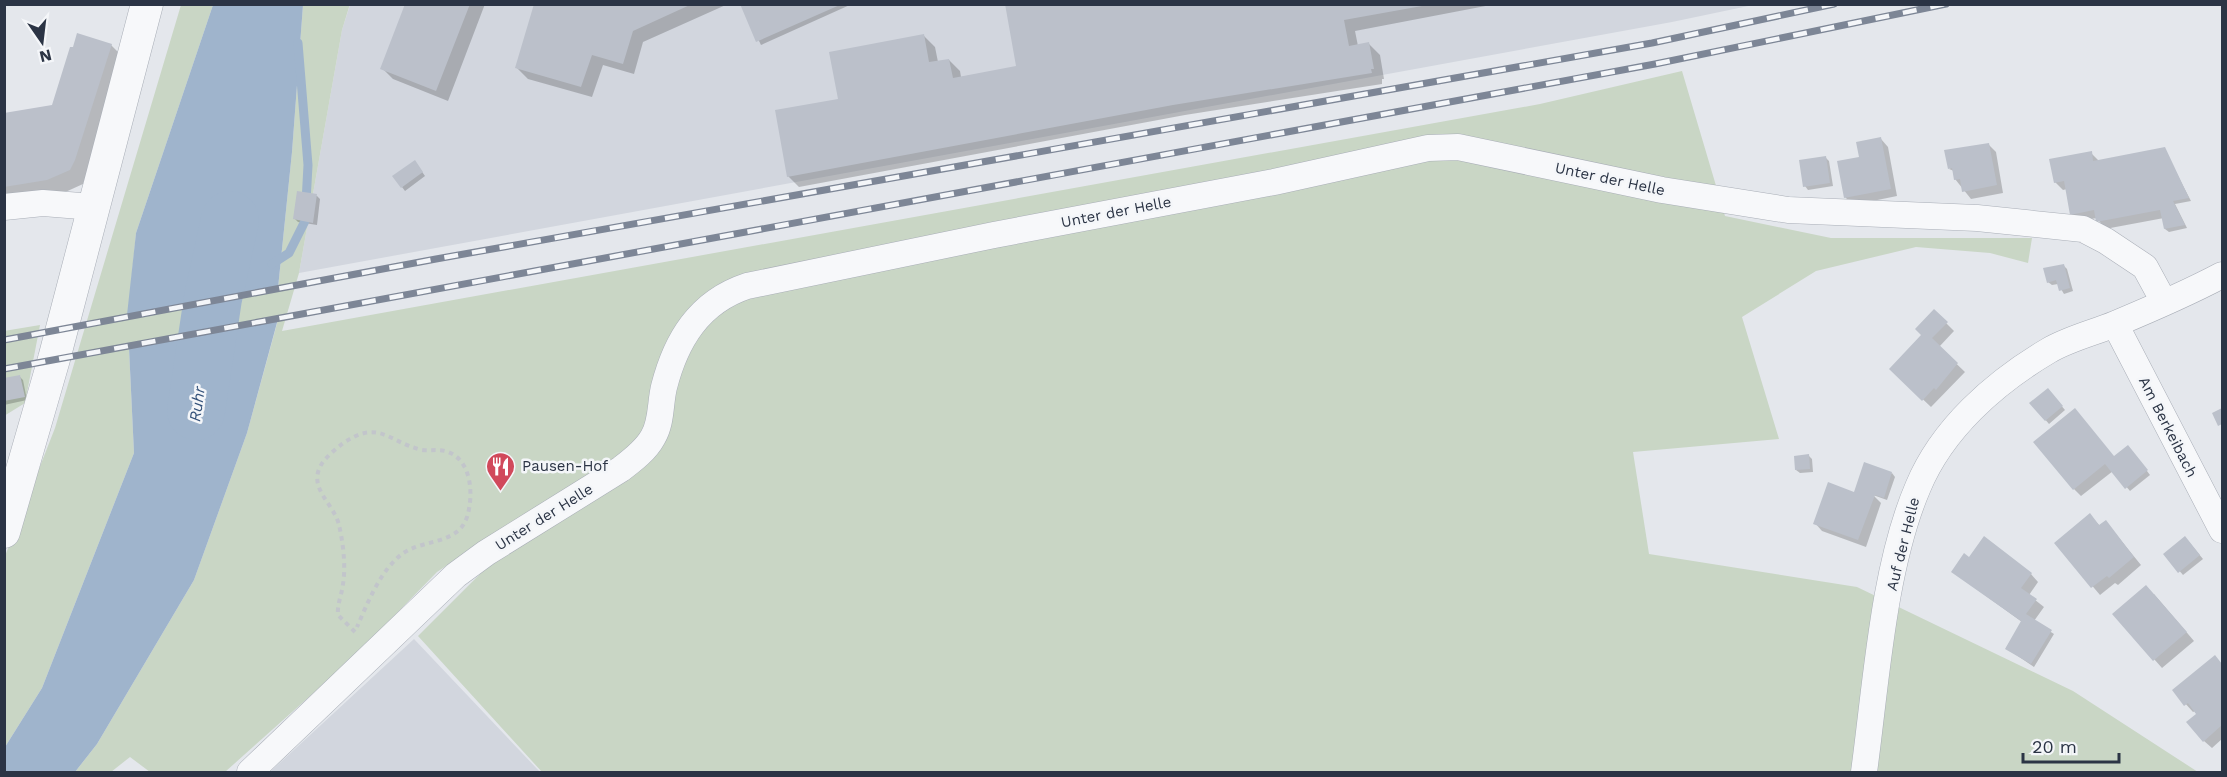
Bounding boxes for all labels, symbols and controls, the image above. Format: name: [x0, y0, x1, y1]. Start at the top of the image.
north arrow: [12, 12, 72, 72]
text: N: [37, 45, 54, 67]
street label: Unter der Helle: [1553, 159, 1667, 199]
street label: Unter der Helle: [1059, 192, 1173, 232]
street label: Am Berkeibach: [2135, 374, 2201, 480]
water label: Ruhr: [185, 384, 209, 423]
restaurant icon: Pausen-Hof: [485, 450, 517, 492]
place label: Pausen-Hof: [522, 457, 608, 475]
street label: Unter der Helle: [492, 480, 596, 554]
street label: Auf der Helle: [1883, 495, 1923, 593]
scale bar: [2023, 726, 2119, 764]
text: 20 m: [2032, 736, 2077, 757]

